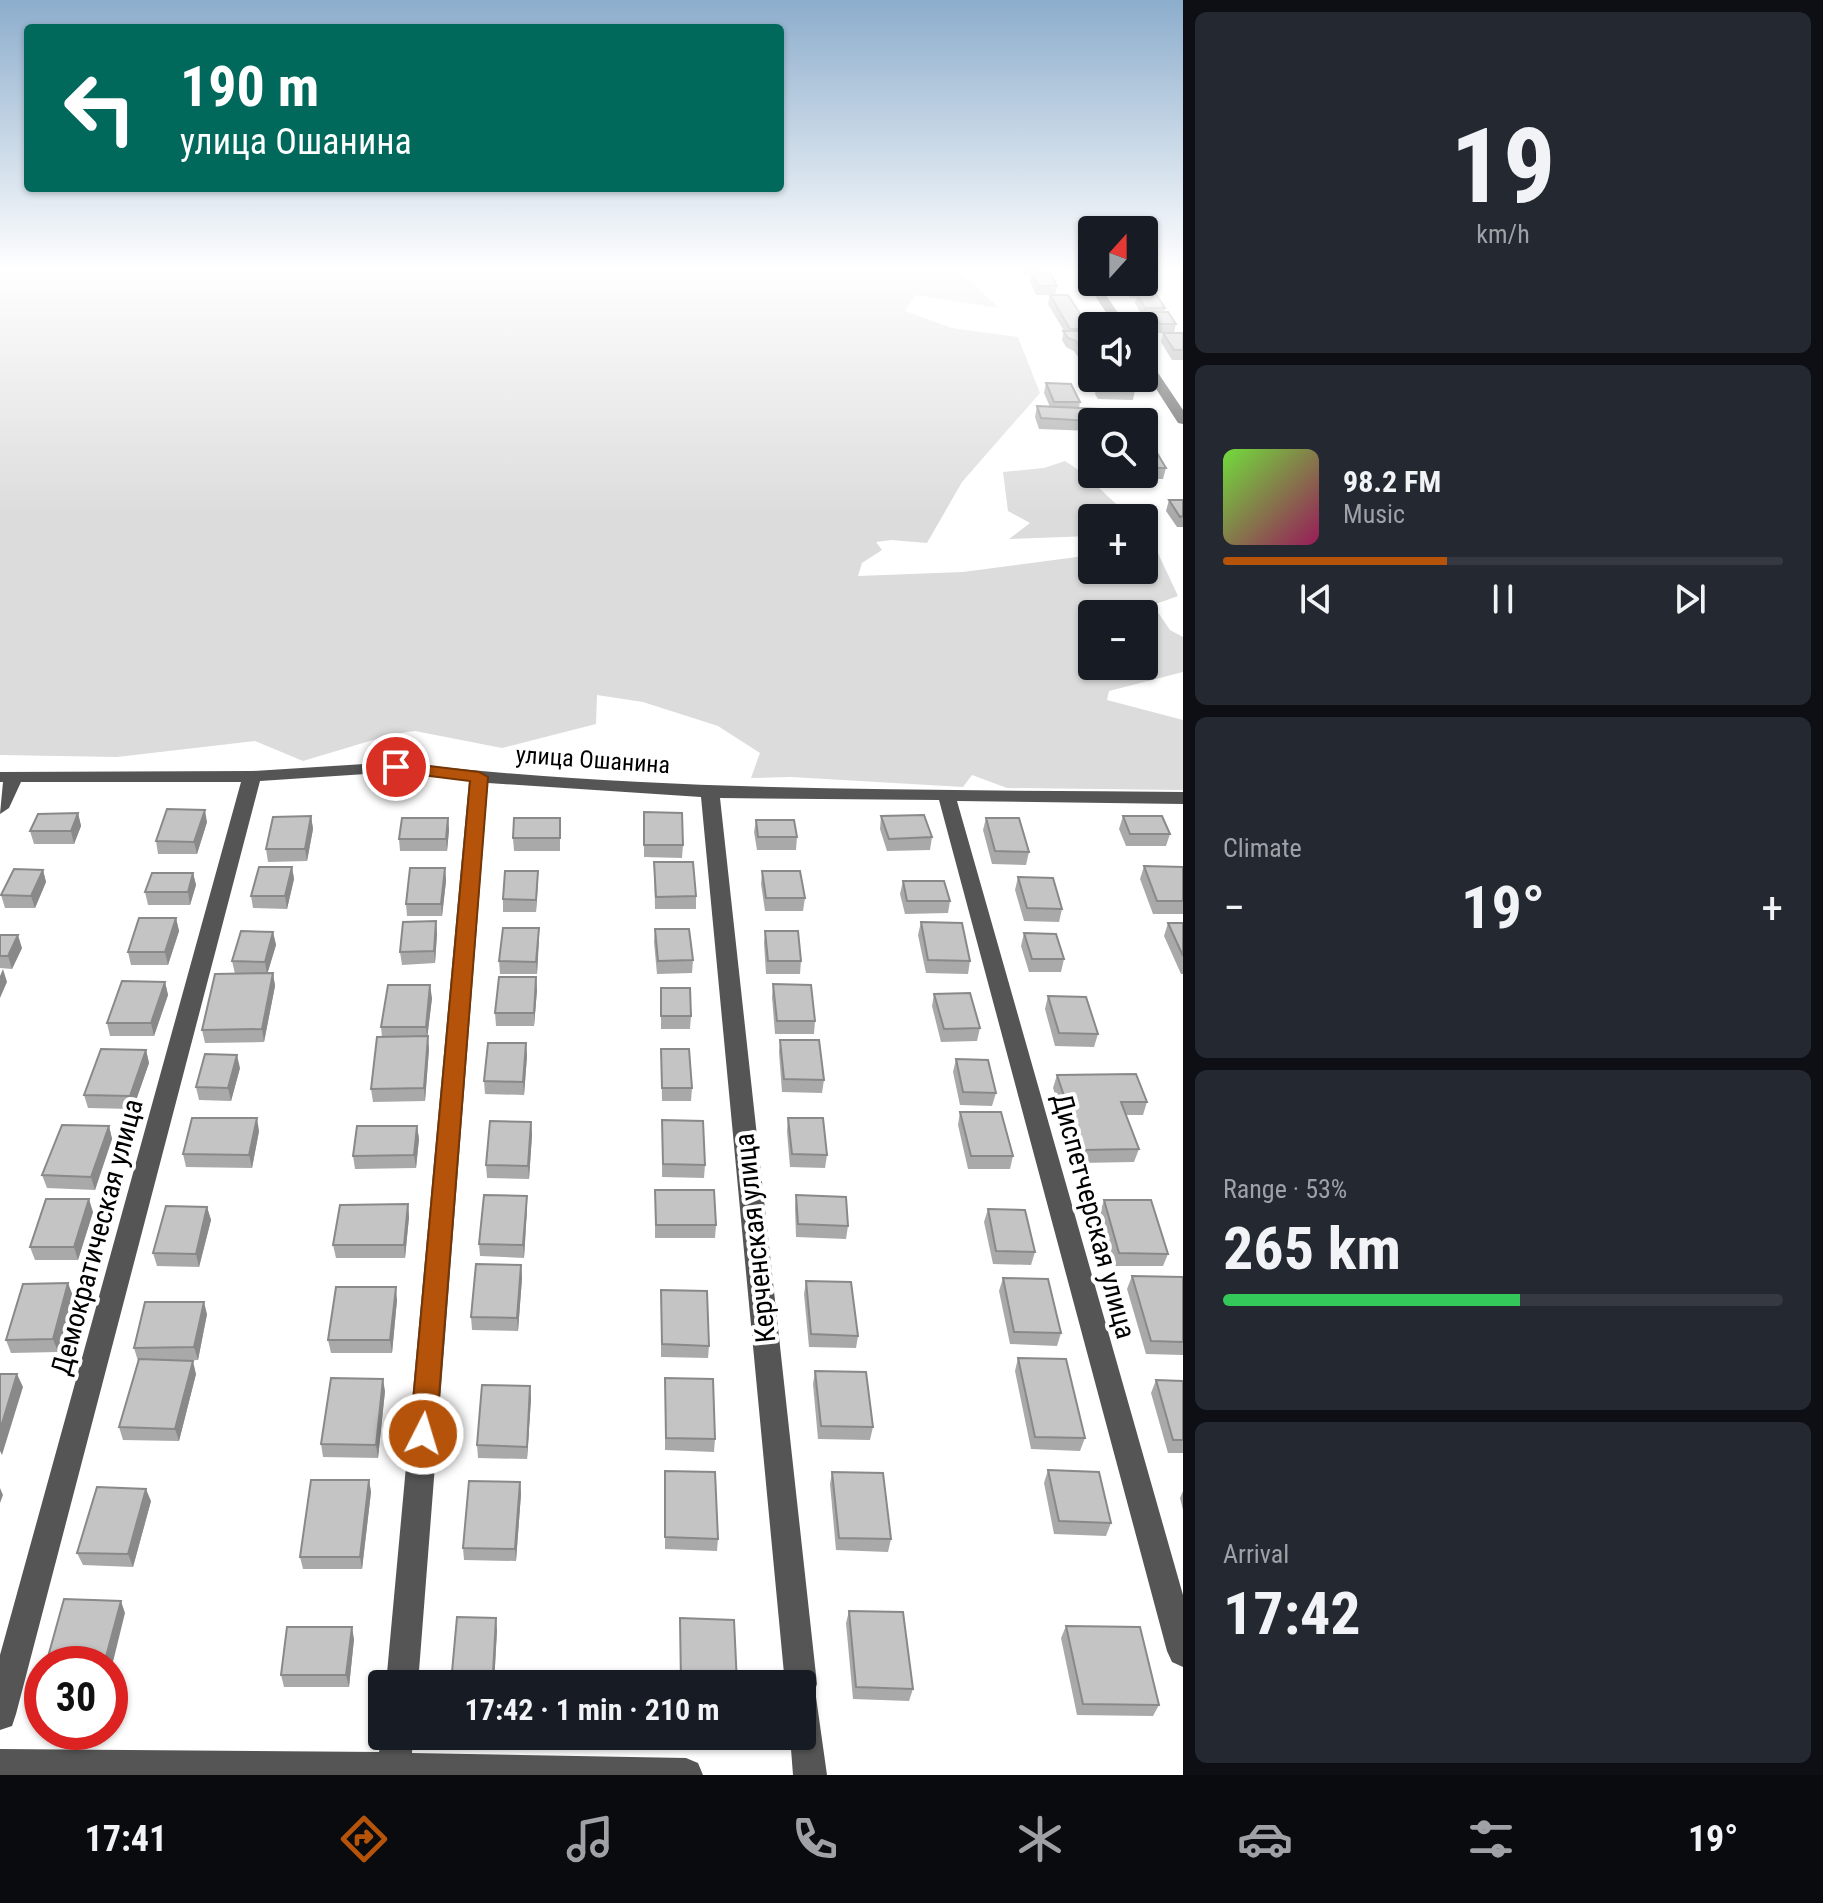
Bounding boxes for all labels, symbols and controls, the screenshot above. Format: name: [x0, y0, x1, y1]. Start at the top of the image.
text: 190 m: [180, 54, 319, 120]
icon: left: [48, 56, 152, 160]
text: 19: [1450, 106, 1556, 227]
text: улица Ошанина: [180, 121, 412, 163]
north arrow: [1078, 216, 1158, 296]
map controls: [1078, 216, 1158, 680]
text: km/h: [1476, 219, 1530, 249]
button: sound: [1078, 312, 1158, 392]
button: search: [1078, 408, 1158, 488]
text: 98.2 FM: [1343, 464, 1441, 499]
text: Music: [1343, 499, 1405, 529]
button: +: [1078, 504, 1158, 584]
icon: previous: [1294, 577, 1338, 621]
icon: pause: [1481, 577, 1525, 621]
icon: next: [1668, 577, 1712, 621]
button: −: [1078, 600, 1158, 680]
pin: [362, 733, 430, 801]
street label: улица Ошанина: [515, 741, 671, 779]
icon: arrive: [374, 745, 418, 789]
text: Climate: [1223, 833, 1302, 863]
text: 19°: [1461, 872, 1545, 943]
text: −: [1223, 882, 1245, 934]
text: +: [1761, 882, 1783, 934]
street label: Диспетчерская улица: [1045, 1090, 1143, 1342]
street label: Демократическая улица: [44, 1095, 150, 1379]
street label: Керченская улица: [728, 1132, 782, 1344]
text: Range · 53%: [1223, 1174, 1347, 1204]
text: 265 km: [1223, 1213, 1401, 1284]
position arrow: [381, 1392, 465, 1476]
text: Arrival: [1223, 1539, 1289, 1569]
text: 17:42: [1223, 1578, 1361, 1649]
speed limit sign: 30: [24, 1646, 128, 1750]
text: 17:42 · 1 min · 210 m: [465, 1692, 719, 1727]
icon: directions: [336, 1811, 392, 1867]
icon: music: [562, 1811, 618, 1867]
icon: phone: [787, 1811, 843, 1867]
icon: climate: [1012, 1811, 1068, 1867]
icon: car: [1237, 1811, 1293, 1867]
icon: filters: [1463, 1811, 1519, 1867]
text: 17:41: [85, 1818, 167, 1860]
text: 19°: [1688, 1818, 1738, 1860]

